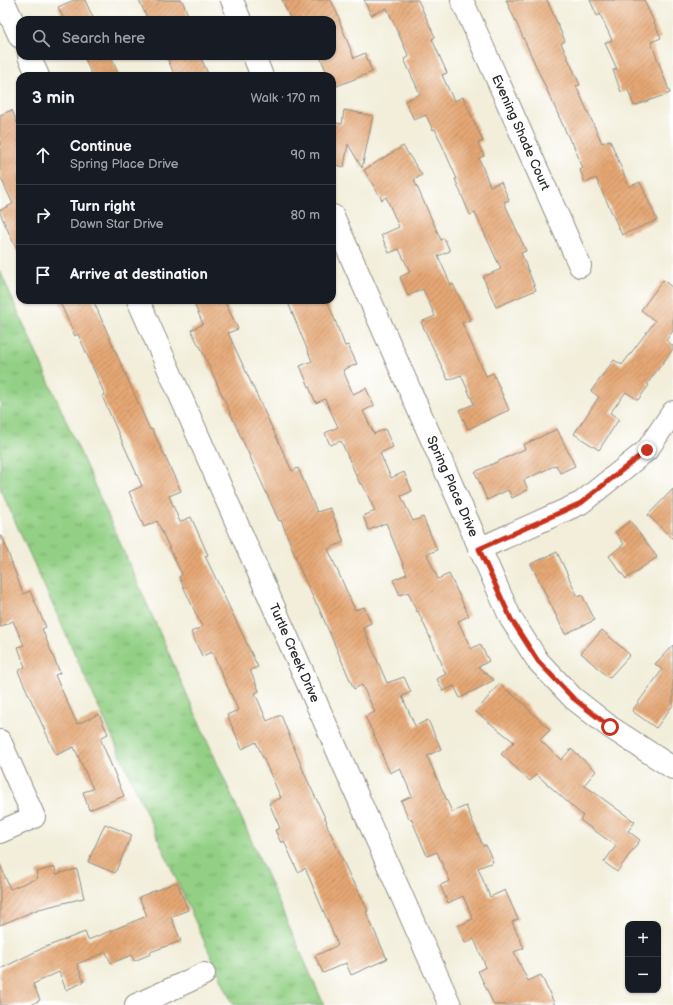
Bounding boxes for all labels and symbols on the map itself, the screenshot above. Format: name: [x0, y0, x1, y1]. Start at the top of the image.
street label: Evening Shade Court: [488, 72, 553, 193]
street label: Spring Place Drive: [423, 433, 482, 540]
route end: [638, 441, 656, 459]
street label: Turtle Creek Drive: [265, 601, 323, 705]
route start: [601, 718, 619, 736]

